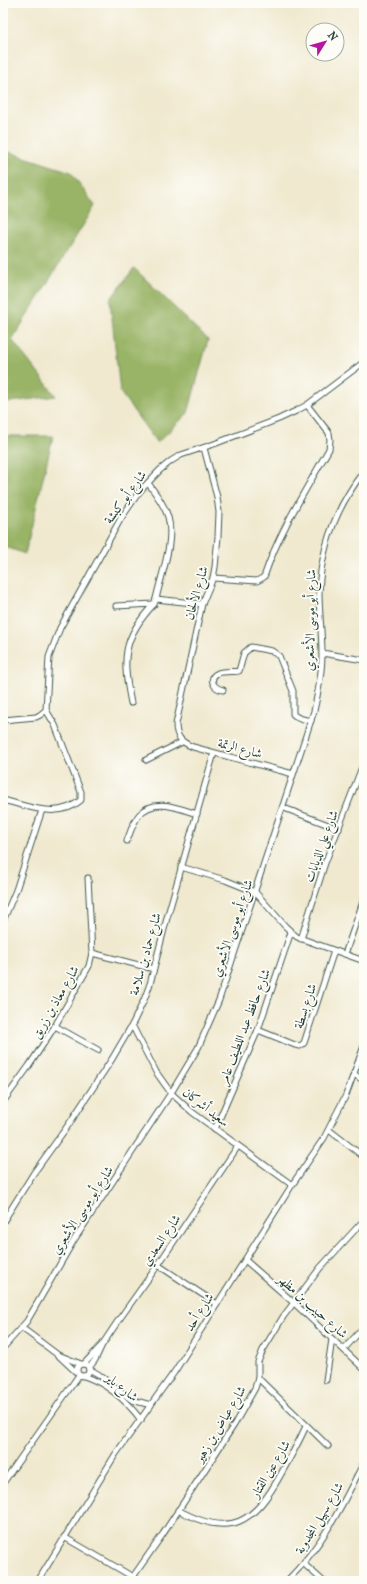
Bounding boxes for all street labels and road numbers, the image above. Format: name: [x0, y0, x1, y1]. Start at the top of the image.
street label: شارع أبو كبشة: [100, 467, 153, 529]
street label: شارع الألحان: [180, 564, 215, 623]
street label: شارع أبو موسى الأشعري: [301, 569, 322, 671]
street label: شارع الرتمة: [215, 735, 264, 765]
street label: شارع علي الذيابات: [301, 808, 347, 886]
street label: شارع أبو موسى الأشعري: [207, 877, 260, 980]
street label: شارع حماد بن سلامة: [126, 911, 168, 998]
street label: شارع معاذ بن زريق: [28, 963, 85, 1043]
street label: شارع حافظ عبد اللطيف عامر: [215, 967, 277, 1089]
street label: شارع بسطة: [291, 981, 323, 1032]
street label: سعيد أشركان: [179, 1084, 233, 1130]
street label: شارع أبو موسى الأشعري: [47, 1163, 119, 1259]
street label: شارع السعدي: [138, 1211, 187, 1271]
street label: شارع حبيب بن مظهر: [271, 1269, 351, 1344]
street label: شارع أحد: [181, 1290, 220, 1336]
street label: شارع باير: [99, 1368, 141, 1407]
street label: شارع عياض بن زهير: [190, 1383, 252, 1469]
street label: شارع عين القتار: [246, 1438, 296, 1504]
street label: شارع سهيل المجدوبة: [292, 1479, 350, 1559]

